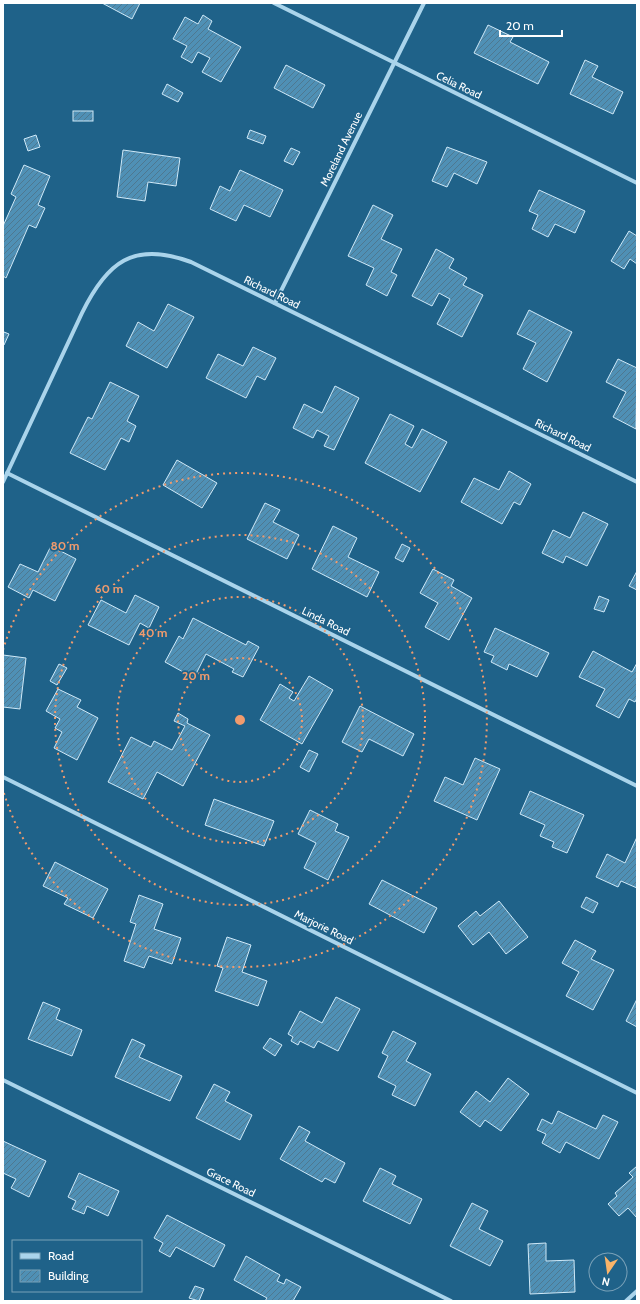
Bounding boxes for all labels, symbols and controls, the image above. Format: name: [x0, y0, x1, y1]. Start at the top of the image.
scale bar: [500, 12, 562, 38]
text: 20 m: [506, 18, 534, 33]
street label: Celia Road: [434, 68, 484, 102]
street label: Moreland Avenue: [317, 109, 365, 189]
street label: Richard Road: [242, 272, 302, 312]
street label: Richard Road: [533, 415, 593, 455]
text: 80 m: [51, 538, 79, 553]
text: 60 m: [95, 581, 123, 596]
street label: Linda Road: [300, 603, 352, 639]
text: 40 m: [138, 625, 168, 640]
text: 20 m: [182, 668, 210, 683]
centre of rings: [233, 713, 247, 727]
street label: Marjorie Road: [292, 907, 356, 947]
street label: Grace Road: [204, 1164, 258, 1200]
legend: [12, 1240, 142, 1292]
text: Road: [48, 1248, 74, 1263]
north arrow: [588, 1252, 628, 1292]
text: Building: [48, 1268, 90, 1283]
text: N: [600, 1274, 611, 1289]

